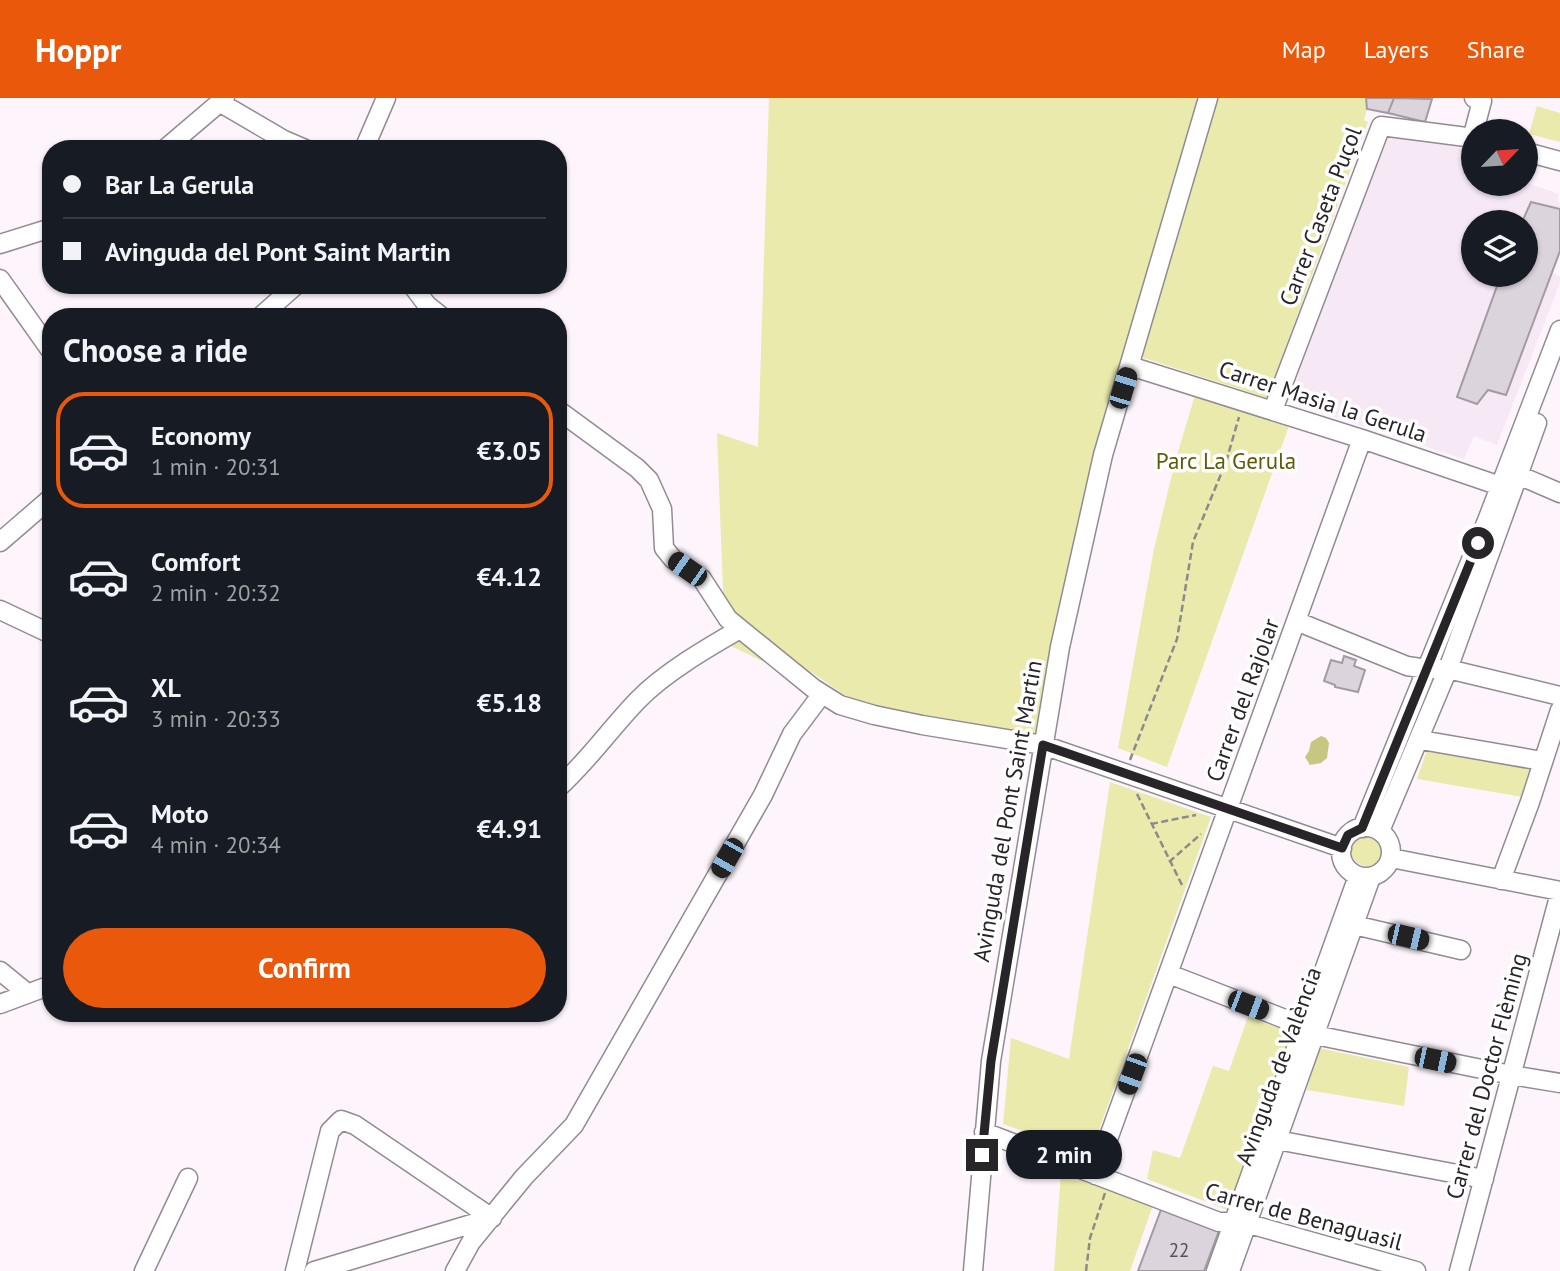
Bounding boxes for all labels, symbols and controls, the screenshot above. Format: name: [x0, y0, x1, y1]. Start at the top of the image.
text: Hoppr: [35, 28, 121, 71]
text: Map: [1282, 34, 1326, 65]
text: Layers: [1364, 34, 1429, 65]
text: Share: [1467, 34, 1525, 65]
north arrow: [1461, 119, 1538, 196]
map controls: [1461, 119, 1538, 287]
street label: Carrer Caseta Puçol: [1272, 122, 1368, 310]
text: Bar La Gerula: [105, 168, 254, 201]
button: layers: [1461, 210, 1538, 287]
text: Avinguda del Pont Saint Martin: [105, 235, 451, 268]
text: Choose a ride: [63, 329, 248, 371]
street label: Carrer Masia la Gerula: [1215, 354, 1431, 448]
car: [1107, 365, 1140, 411]
icon: car: [67, 419, 130, 482]
text: Economy: [151, 419, 251, 452]
text: €3.05: [477, 434, 542, 467]
park label: Parc La Gerula: [1156, 446, 1296, 475]
text: 1 min · 20:31: [151, 452, 281, 481]
route start: [1462, 527, 1494, 559]
icon: car: [67, 545, 130, 608]
text: Comfort: [151, 545, 241, 578]
car: [664, 548, 711, 590]
text: €4.12: [477, 560, 542, 593]
text: 2 min · 20:32: [151, 578, 281, 607]
street label: Carrer del Rajolar: [1199, 614, 1285, 786]
street label: Avinguda del Pont Saint Martin: [966, 658, 1048, 964]
icon: car: [67, 671, 130, 734]
text: XL: [151, 671, 181, 704]
text: €5.18: [477, 686, 542, 719]
text: 3 min · 20:33: [151, 704, 281, 733]
icon: car: [67, 797, 130, 860]
text: Moto: [151, 797, 209, 830]
text: €4.91: [477, 812, 542, 845]
text: 4 min · 20:34: [151, 830, 281, 859]
car: [708, 835, 747, 881]
car: [1386, 922, 1431, 952]
button: Confirm: [63, 928, 546, 1008]
street label: Carrer del Doctor Flèming: [1439, 950, 1533, 1202]
street label: Avinguda de València: [1229, 963, 1327, 1169]
car: [1225, 988, 1272, 1022]
car: [1413, 1045, 1458, 1075]
car: [1115, 1051, 1150, 1097]
callout: 2 min: [1006, 1130, 1122, 1180]
route end: [966, 1139, 998, 1171]
text: 2 min: [1036, 1140, 1092, 1169]
street label: Carrer de Benaguasil: [1202, 1176, 1406, 1256]
house number: 22: [1169, 1238, 1189, 1262]

